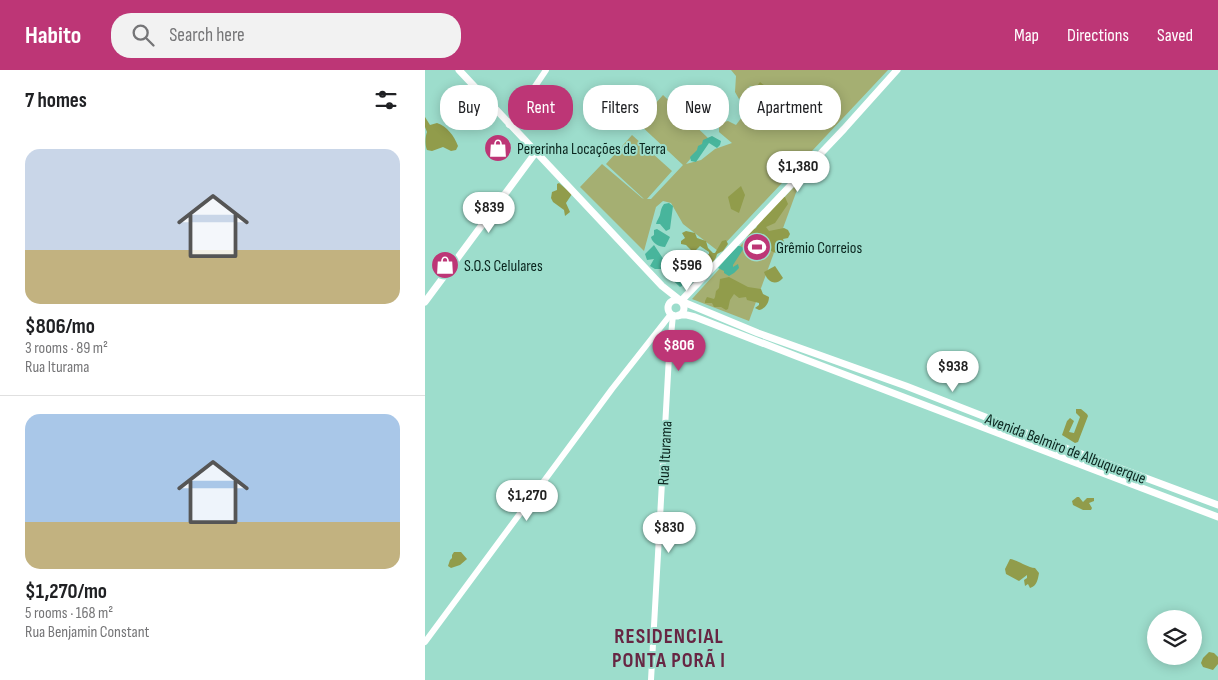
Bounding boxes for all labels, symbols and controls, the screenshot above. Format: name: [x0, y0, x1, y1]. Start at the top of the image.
search box: [111, 13, 461, 58]
text: Habito: [25, 21, 81, 50]
icon: search: [129, 21, 157, 49]
text: Search here: [169, 24, 245, 47]
text: Map: [1014, 25, 1039, 46]
text: Directions: [1067, 25, 1129, 46]
text: Saved: [1157, 25, 1193, 46]
chip: Buy: [440, 85, 498, 130]
chip: Rent: [508, 85, 573, 130]
chip: Filters: [583, 85, 657, 130]
chip: New: [667, 85, 729, 130]
chip: Apartment: [739, 85, 841, 130]
icon: filters: [372, 86, 400, 114]
text: 7 homes: [25, 88, 87, 113]
shop icon: Pererinha Locações de Terra: [483, 133, 513, 163]
place label: Pererinha Locações de Terra: [517, 140, 666, 159]
pin: $1,380: [757, 150, 839, 193]
text: $1,380: [778, 157, 818, 176]
icon: home: [168, 181, 258, 271]
pin: $839: [459, 191, 519, 234]
text: $839: [474, 198, 504, 217]
sports icon: Grêmio Correios: [742, 232, 772, 262]
place label: Grêmio Correios: [776, 239, 862, 258]
shop icon: S.O.S Celulares: [430, 250, 460, 280]
pin: $596: [657, 250, 717, 292]
text: $596: [672, 256, 702, 275]
place label: S.O.S Celulares: [464, 257, 543, 276]
text: $806/mo: [25, 314, 95, 339]
pin: $806: [649, 330, 709, 372]
text: $806: [664, 336, 694, 355]
text: 3 rooms · 89 m²: [25, 339, 108, 358]
pin: $938: [923, 350, 983, 393]
text: $938: [938, 357, 968, 376]
text: Rua Iturama: [25, 358, 90, 377]
street label: Avenida Belmiro de Albuquerque: [982, 410, 1148, 489]
street label: Rua Iturama: [654, 420, 677, 486]
icon: home: [168, 447, 258, 537]
pin: $1,270: [486, 480, 568, 522]
text: $1,270: [507, 486, 547, 505]
pin: $830: [639, 512, 699, 554]
text: $830: [654, 518, 684, 537]
text: $1,270/mo: [25, 579, 107, 604]
text: 5 rooms · 168 m²: [25, 604, 113, 623]
map controls: [1147, 610, 1202, 665]
button: layers: [1147, 610, 1202, 665]
text: Rua Benjamin Constant: [25, 623, 150, 642]
district label: RESIDENCIAL PONTA PORÃ I: [612, 624, 726, 673]

